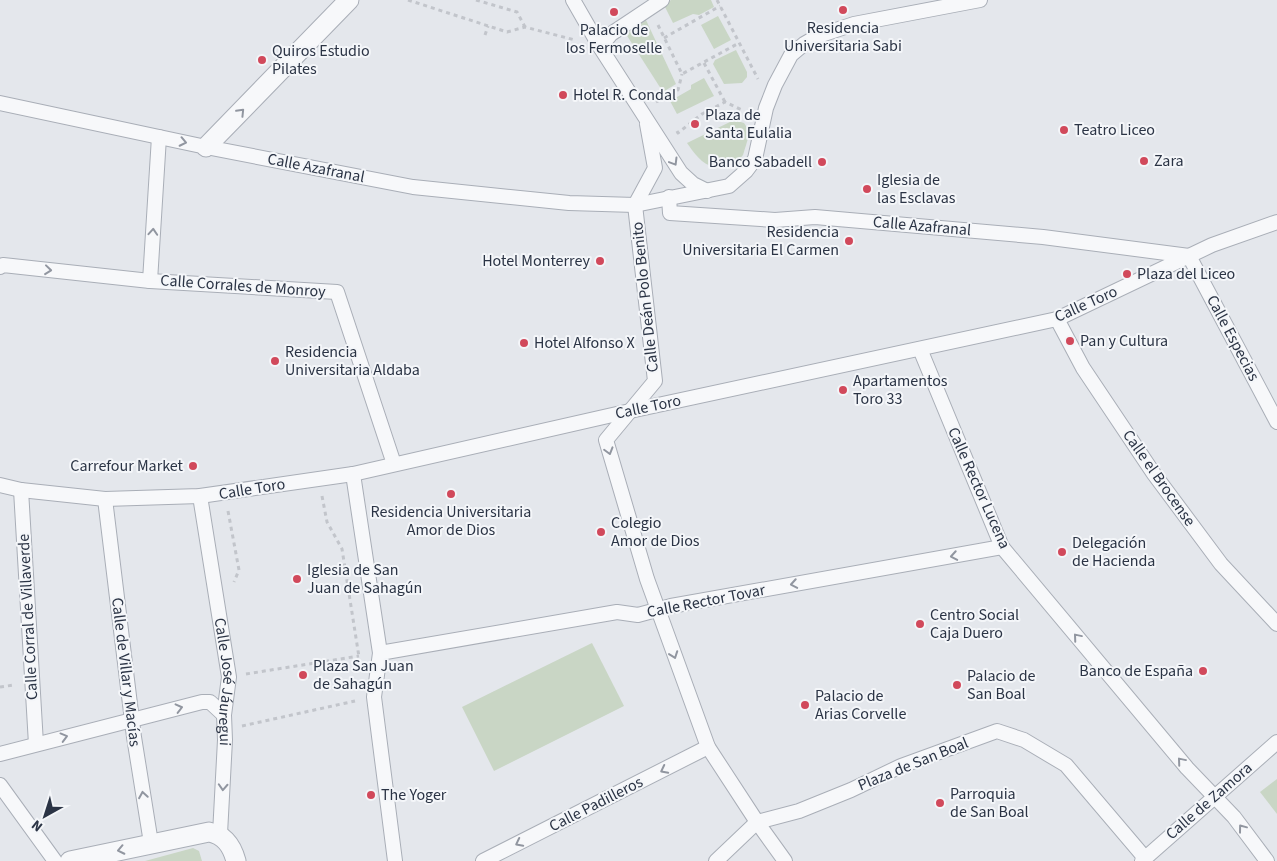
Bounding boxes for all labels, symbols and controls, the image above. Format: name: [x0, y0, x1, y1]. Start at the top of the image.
marker: Residencia Universitaria Sabi: [837, 4, 849, 16]
marker: Palacio de los Fermoselle: [608, 6, 620, 18]
place label: Residencia Universitaria Sabi: [784, 17, 902, 57]
place label: Palacio de los Fermoselle: [566, 19, 662, 59]
place label: Quiros Estudio Pilates: [272, 40, 370, 80]
marker: Quiros Estudio Pilates: [256, 54, 268, 66]
place label: Hotel R. Condal: [573, 84, 676, 106]
marker: Hotel R. Condal: [557, 89, 569, 101]
place label: Plaza de Santa Eulalia: [705, 104, 792, 144]
one-way arrow: [235, 109, 244, 118]
marker: Plaza de Santa Eulalia: [689, 118, 701, 130]
place label: Teatro Liceo: [1074, 119, 1155, 141]
marker: Teatro Liceo: [1058, 124, 1070, 136]
one-way arrow: [178, 136, 187, 147]
street label: Calle Azafranal: [266, 148, 366, 188]
place label: Zara: [1154, 150, 1184, 172]
place label: Banco Sabadell: [709, 151, 812, 173]
marker: Zara: [1138, 155, 1150, 167]
one-way arrow: [668, 156, 678, 165]
marker: Banco Sabadell: [816, 156, 828, 168]
place label: Iglesia de las Esclavas: [877, 169, 956, 209]
marker: Iglesia de las Esclavas: [861, 183, 873, 195]
street label: Calle Azafranal: [872, 211, 972, 241]
street label: Calle Deán Polo Benito: [626, 221, 664, 373]
place label: Residencia Universitaria El Carmen: [682, 221, 839, 261]
one-way arrow: [148, 228, 159, 236]
marker: Residencia Universitaria El Carmen: [843, 235, 855, 247]
place label: Hotel Monterrey: [482, 250, 591, 272]
marker: Hotel Monterrey: [594, 255, 606, 267]
place label: Plaza del Liceo: [1137, 263, 1235, 285]
one-way arrow: [44, 264, 52, 275]
marker: Plaza del Liceo: [1121, 268, 1133, 280]
street label: Calle Corrales de Monroy: [160, 269, 327, 303]
street label: Calle Toro: [1051, 280, 1121, 328]
street label: Calle Especias: [1201, 291, 1265, 385]
place label: Pan y Cultura: [1080, 330, 1168, 352]
place label: Hotel Alfonso X: [534, 332, 635, 354]
marker: Pan y Cultura: [1064, 335, 1076, 347]
marker: Hotel Alfonso X: [518, 337, 530, 349]
place label: Residencia Universitaria Aldaba: [285, 341, 420, 381]
marker: Residencia Universitaria Aldaba: [269, 355, 281, 367]
place label: Apartamentos Toro 33: [853, 370, 948, 410]
marker: Apartamentos Toro 33: [837, 384, 849, 396]
street label: Calle Toro: [613, 389, 683, 425]
street label: Calle Rector Lucena: [942, 424, 1016, 552]
street label: Calle el Brocense: [1117, 425, 1201, 531]
one-way arrow: [604, 446, 614, 454]
place label: Carrefour Market: [70, 455, 184, 477]
marker: Carrefour Market: [187, 460, 199, 472]
street label: Calle Toro: [217, 473, 287, 505]
marker: Residencia Universitaria Amor de Dios: [445, 488, 457, 500]
place label: Residencia Universitaria Amor de Dios: [371, 501, 531, 541]
place label: Colegio Amor de Dios: [611, 512, 700, 552]
marker: Colegio Amor de Dios: [595, 526, 607, 538]
place label: Delegación de Hacienda: [1072, 532, 1155, 572]
street label: Calle Corral de Villaverde: [13, 533, 43, 701]
marker: Delegación de Hacienda: [1056, 546, 1068, 558]
one-way arrow: [950, 550, 959, 560]
place label: Iglesia de San Juan de Sahagún: [307, 559, 422, 599]
marker: Iglesia de San Juan de Sahagún: [291, 573, 303, 585]
street label: Calle Rector Tovar: [645, 579, 767, 623]
one-way arrow: [790, 579, 799, 589]
street label: Calle de Villar y Macías: [106, 596, 146, 748]
place label: Centro Social Caja Duero: [930, 604, 1019, 644]
street label: Calle José Jáuregui: [209, 616, 240, 746]
marker: Centro Social Caja Duero: [914, 618, 926, 630]
one-way arrow: [1075, 634, 1083, 643]
one-way arrow: [668, 650, 678, 659]
place label: Plaza San Juan de Sahagún: [313, 655, 414, 695]
place label: Banco de España: [1079, 660, 1193, 682]
place label: Palacio de San Boal: [967, 665, 1036, 705]
marker: Banco de España: [1197, 665, 1209, 677]
marker: Plaza San Juan de Sahagún: [297, 669, 309, 681]
marker: Palacio de San Boal: [951, 679, 963, 691]
place label: Palacio de Arias Corvelle: [815, 685, 906, 725]
marker: Palacio de Arias Corvelle: [799, 699, 811, 711]
one-way arrow: [174, 703, 183, 713]
one-way arrow: [60, 732, 68, 743]
street label: Plaza de San Boal: [854, 732, 972, 796]
street label: Calle de Zamora: [1161, 757, 1257, 845]
one-way arrow: [1178, 758, 1187, 767]
one-way arrow: [661, 763, 670, 773]
street label: Calle Padilleros: [545, 771, 647, 837]
place label: Parroquia de San Boal: [950, 783, 1029, 823]
one-way arrow: [217, 784, 228, 792]
place label: The Yoger: [381, 784, 447, 806]
marker: The Yoger: [365, 789, 377, 801]
north arrow: [20, 791, 70, 841]
one-way arrow: [138, 791, 149, 799]
marker: Parroquia de San Boal: [934, 797, 946, 809]
text: N: [28, 815, 47, 836]
one-way arrow: [1239, 824, 1248, 834]
one-way arrow: [516, 837, 525, 847]
one-way arrow: [116, 844, 125, 854]

